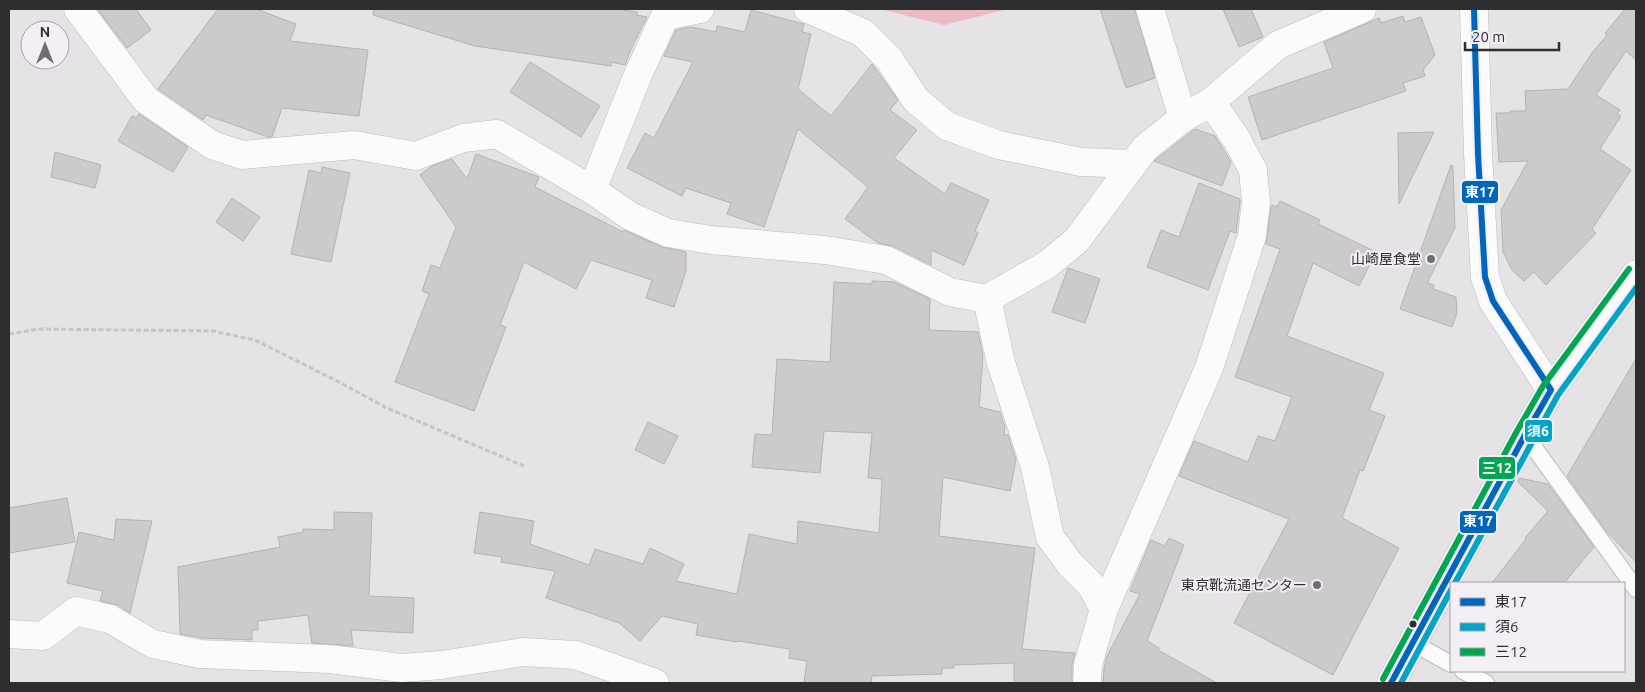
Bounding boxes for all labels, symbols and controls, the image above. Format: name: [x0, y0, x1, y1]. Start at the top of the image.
north arrow: [20, 20, 70, 70]
scale bar: [1465, 20, 1559, 52]
text: N: [40, 24, 50, 40]
text: 20 m: [1472, 28, 1505, 45]
line badge: 東17: [1461, 180, 1499, 204]
text: 東17: [1465, 184, 1495, 200]
place label: 山崎屋食堂: [1351, 251, 1421, 267]
marker: 山崎屋食堂: [1425, 253, 1437, 265]
line badge: 須6: [1524, 419, 1553, 443]
text: 須6: [1527, 423, 1549, 439]
line badge: 三12: [1478, 456, 1516, 480]
text: 三12: [1482, 460, 1512, 476]
line badge: 東17: [1459, 510, 1497, 534]
text: 東17: [1463, 513, 1493, 529]
place label: 東京靴流通センター: [1181, 577, 1307, 593]
marker: 東京靴流通センター: [1311, 579, 1323, 591]
legend: [1450, 582, 1625, 672]
text: 東17: [1495, 593, 1527, 610]
text: 須6: [1495, 618, 1518, 635]
unlabelled marker: [1408, 619, 1418, 629]
text: 三12: [1495, 643, 1527, 660]

